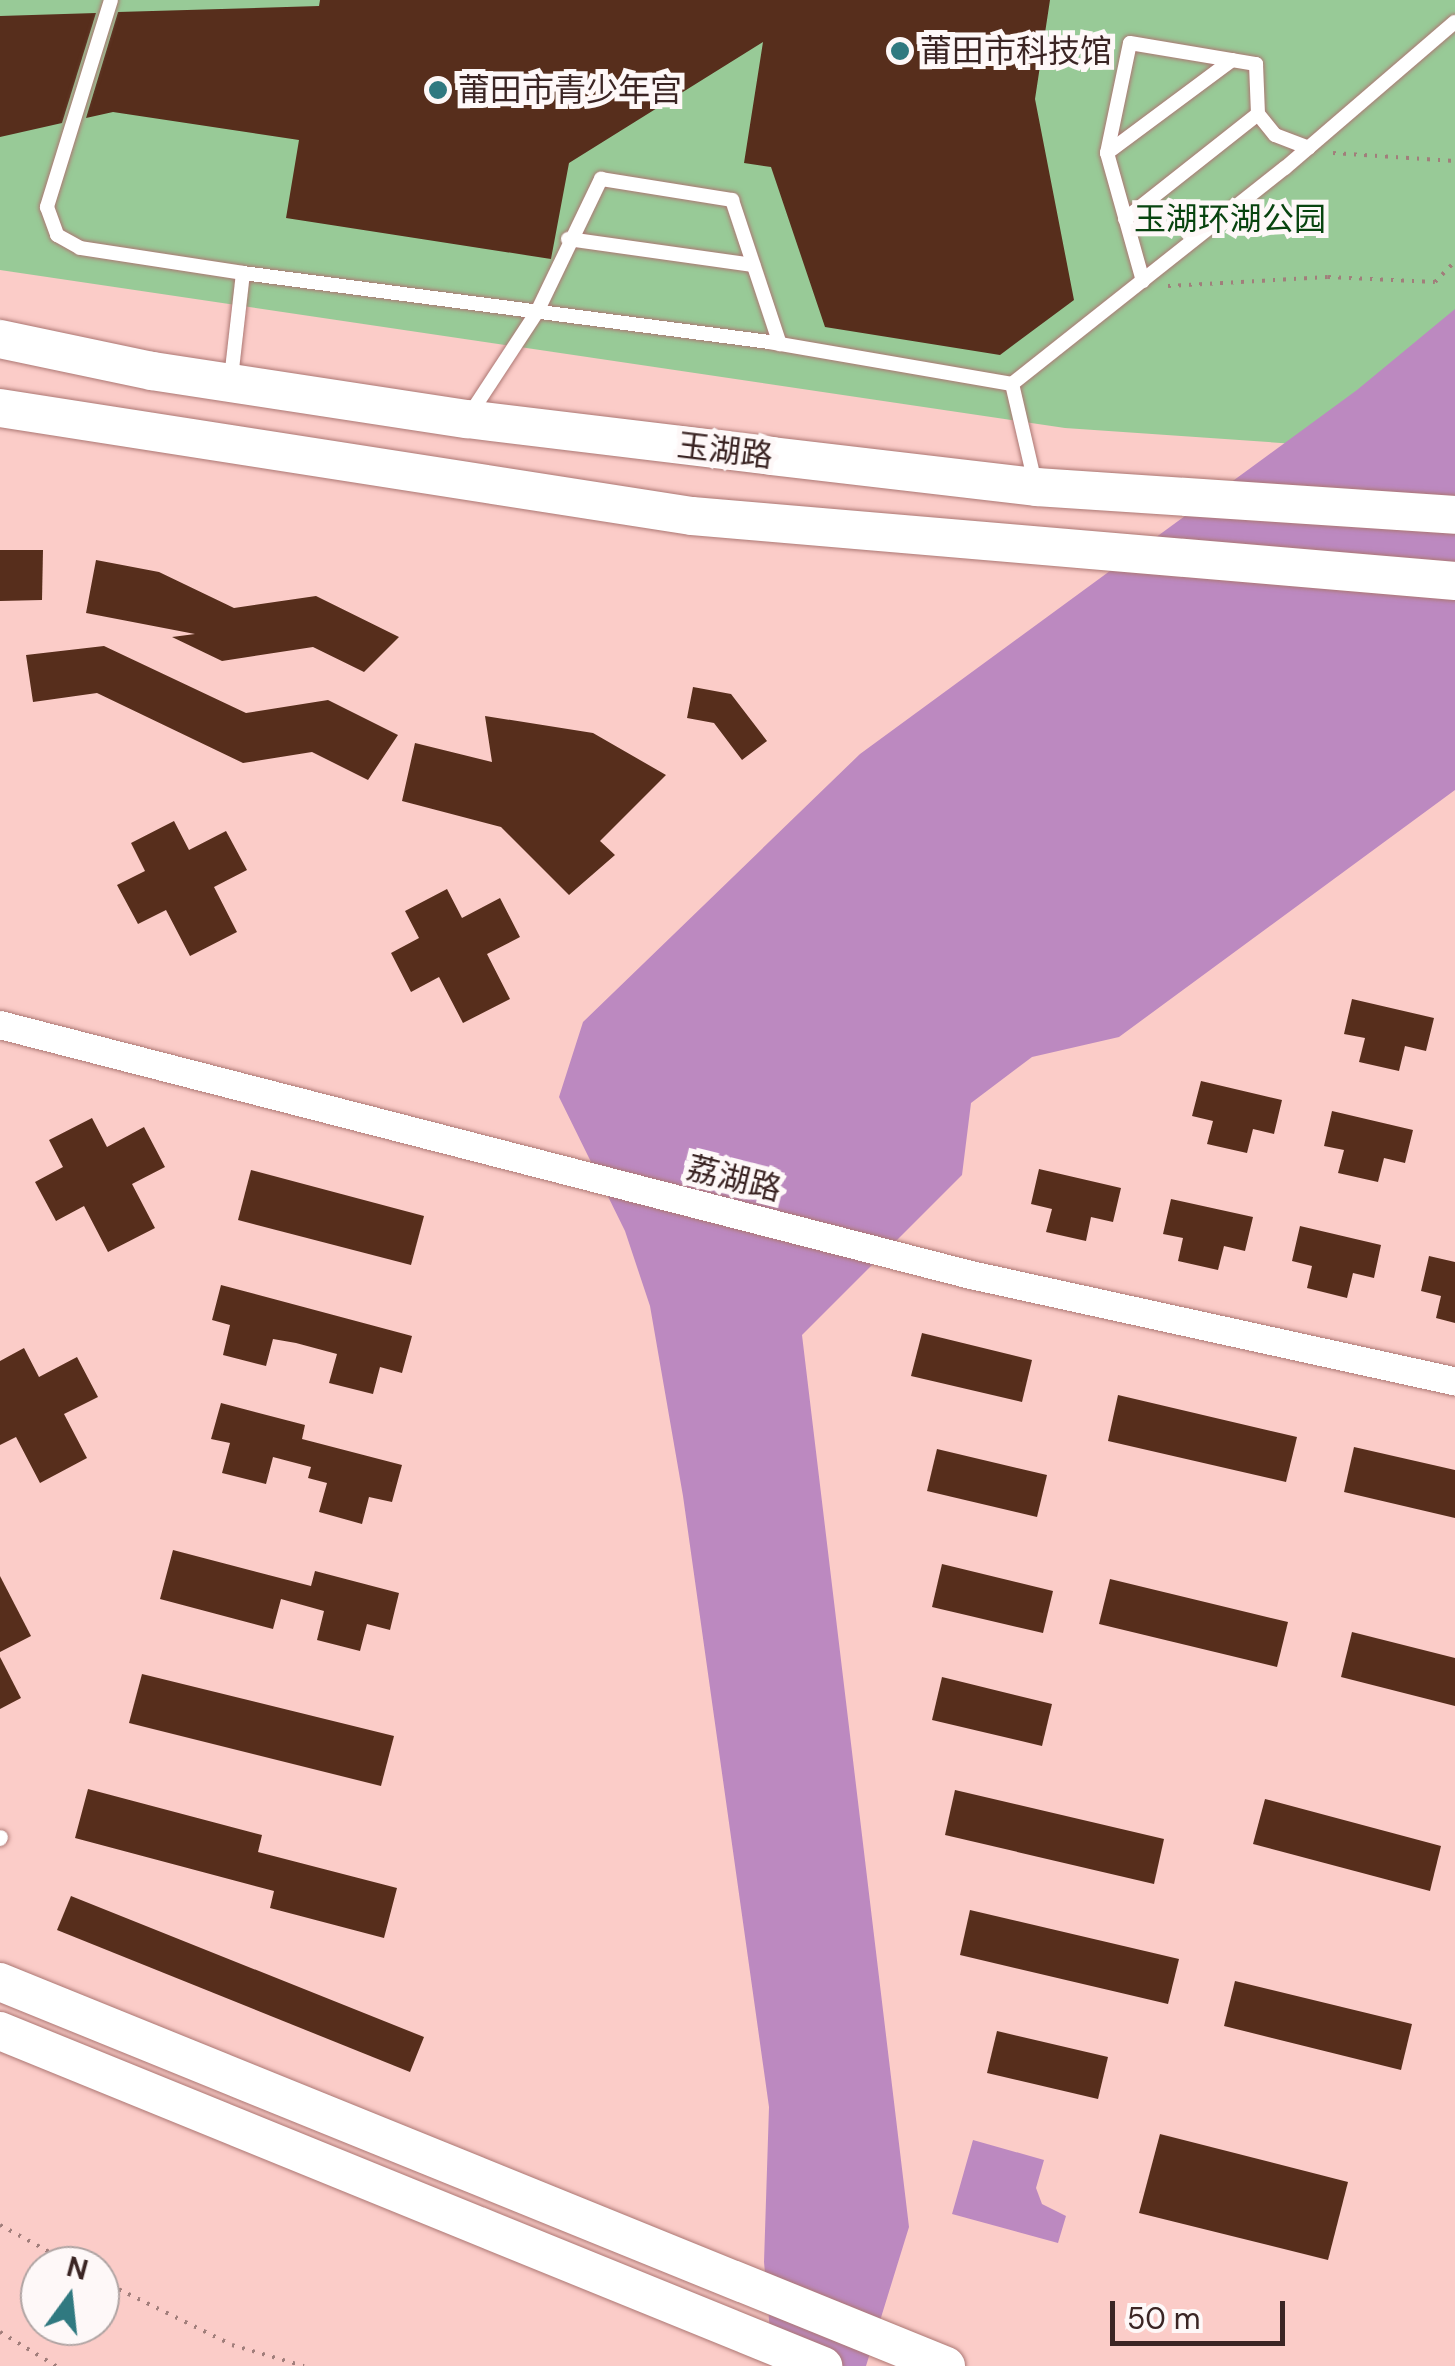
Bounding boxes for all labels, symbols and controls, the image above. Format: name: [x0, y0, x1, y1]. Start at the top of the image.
place label: 莆田市科技馆: [920, 32, 1112, 70]
marker: 莆田市科技馆: [889, 40, 911, 62]
place label: 莆田市青少年宫: [458, 71, 682, 109]
marker: 莆田市青少年宫: [427, 79, 449, 101]
park label: 玉湖环湖公园: [1134, 200, 1326, 238]
street label: 玉湖路: [675, 426, 775, 476]
street label: 荔湖路: [683, 1149, 785, 1209]
north arrow: [20, 2246, 120, 2346]
text: N: [63, 2248, 92, 2289]
scale bar: [1115, 2281, 1290, 2343]
text: 50 m: [1127, 2299, 1201, 2338]

